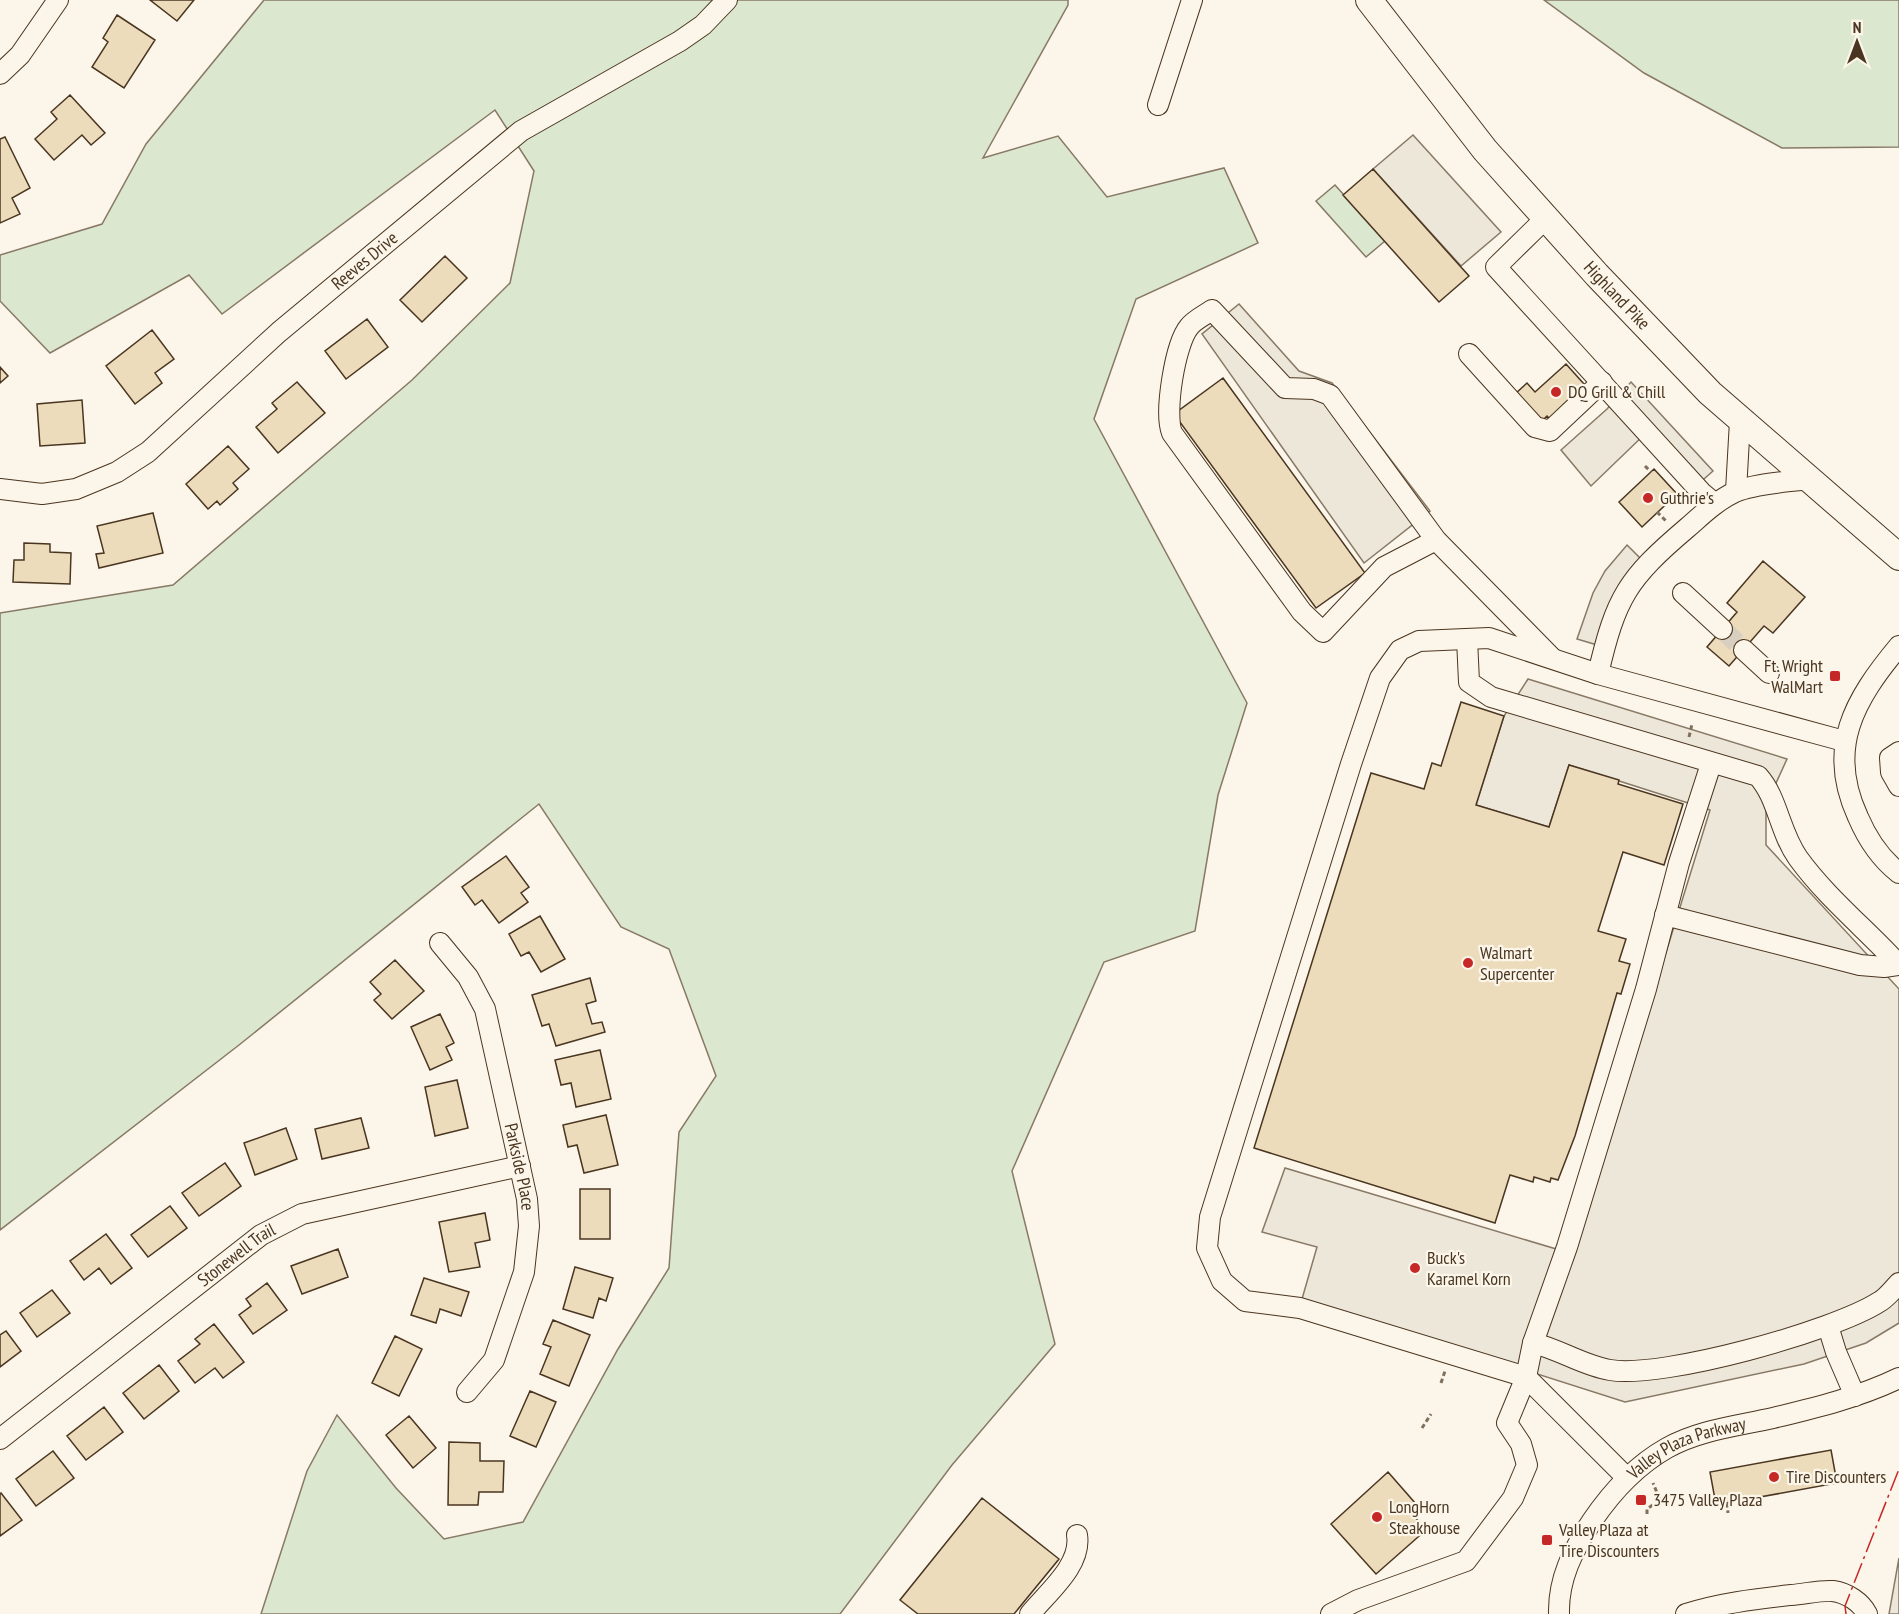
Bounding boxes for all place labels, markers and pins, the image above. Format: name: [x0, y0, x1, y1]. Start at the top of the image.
place label: DQ Grill & Chill: [1568, 380, 1666, 403]
marker: DQ Grill & Chill: [1549, 385, 1563, 399]
place label: Guthrie's: [1660, 486, 1714, 509]
marker: Guthrie's: [1641, 491, 1655, 505]
place label: Ft. Wright WalMart: [1764, 654, 1823, 698]
marker: Ft. Wright WalMart: [1828, 669, 1842, 683]
place label: Walmart Supercenter: [1480, 941, 1554, 985]
marker: Walmart Supercenter: [1461, 956, 1475, 970]
place label: Buck's Karamel Korn: [1427, 1246, 1511, 1290]
marker: Buck's Karamel Korn: [1408, 1261, 1422, 1275]
place label: Tire Discounters: [1786, 1465, 1886, 1488]
marker: Tire Discounters: [1767, 1470, 1781, 1484]
place label: 3475 Valley Plaza: [1653, 1488, 1762, 1511]
marker: 3475 Valley Plaza: [1634, 1493, 1648, 1507]
place label: LongHorn Steakhouse: [1389, 1495, 1460, 1539]
marker: LongHorn Steakhouse: [1370, 1510, 1384, 1524]
place label: Valley Plaza at Tire Discounters: [1558, 1518, 1659, 1562]
marker: Valley Plaza at Tire Discounters: [1540, 1533, 1554, 1547]

